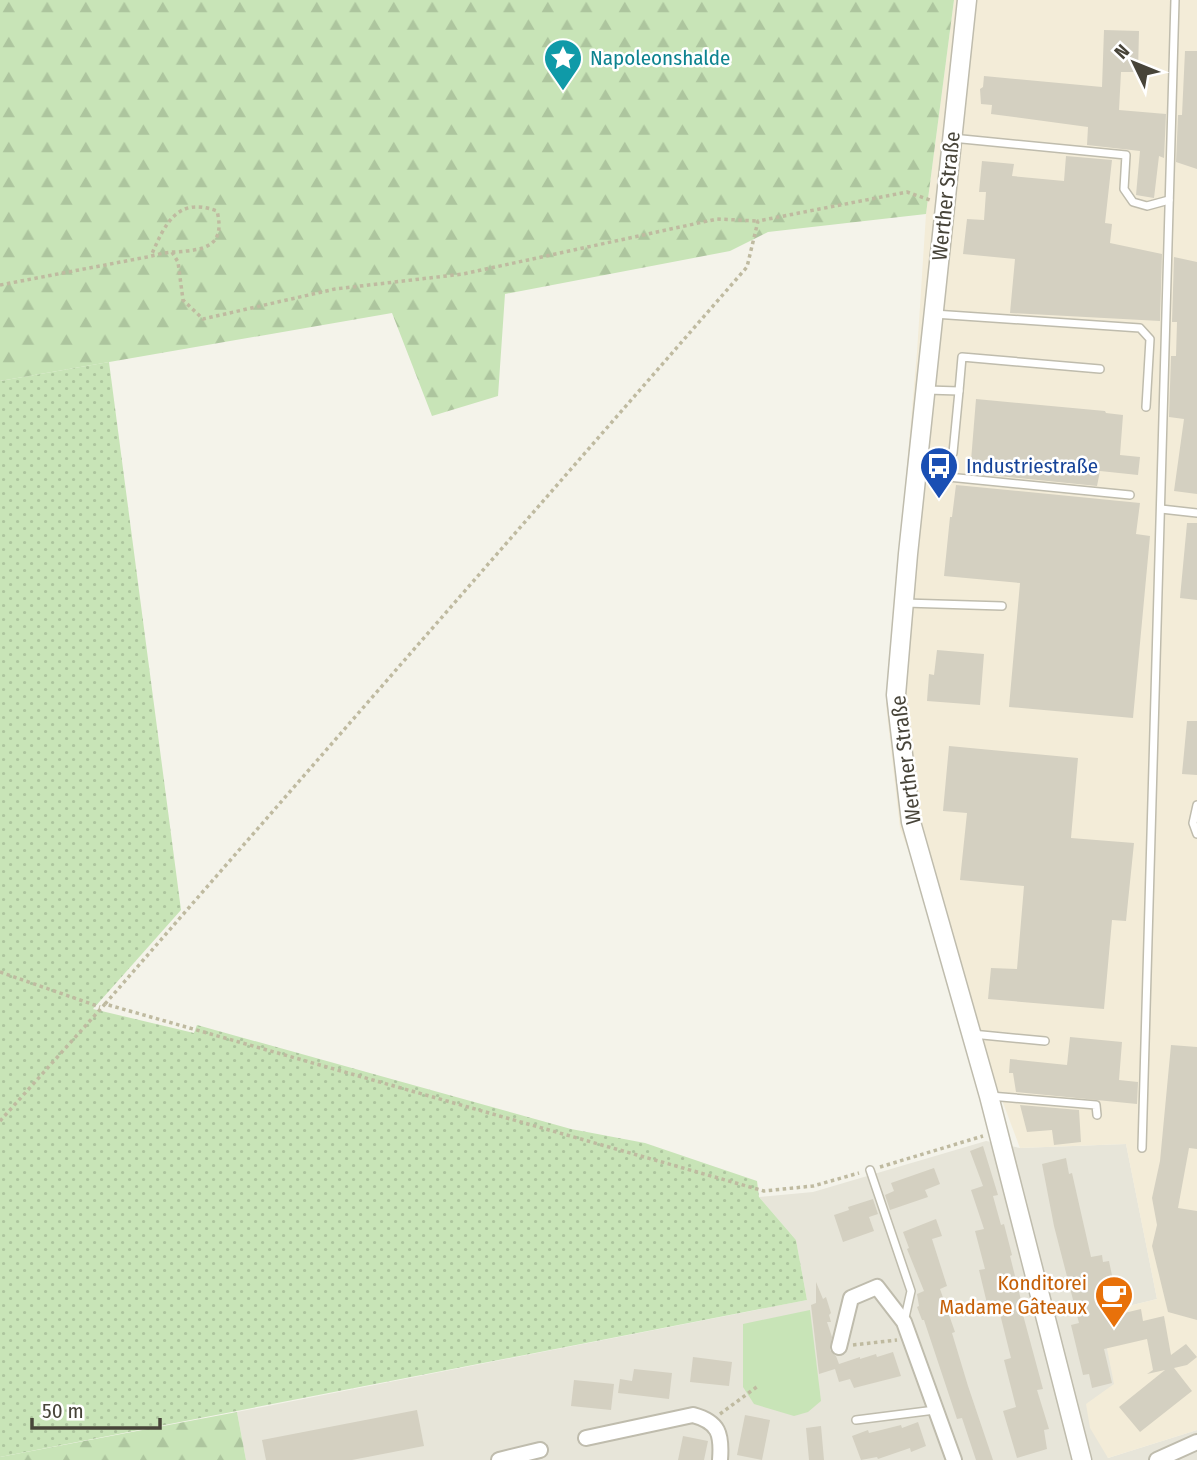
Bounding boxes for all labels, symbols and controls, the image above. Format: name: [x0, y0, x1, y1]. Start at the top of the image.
north arrow: [1099, 28, 1169, 98]
place icon: Napoleonshalde: [542, 37, 584, 92]
text: N: [1110, 40, 1134, 64]
place label: Napoleonshalde: [590, 45, 730, 71]
street label: Werther Straße: [926, 130, 966, 262]
bus stop icon: Industriestraße: [918, 445, 960, 500]
place label: Industriestraße: [966, 453, 1098, 479]
street label: Werther Straße: [885, 694, 927, 826]
place label: Konditorei Madame Gâteaux: [939, 1270, 1088, 1320]
cafe icon: Konditorei Madame Gâteaux: [1093, 1274, 1135, 1329]
scale bar: [32, 1386, 159, 1430]
text: 50 m: [42, 1398, 84, 1424]

